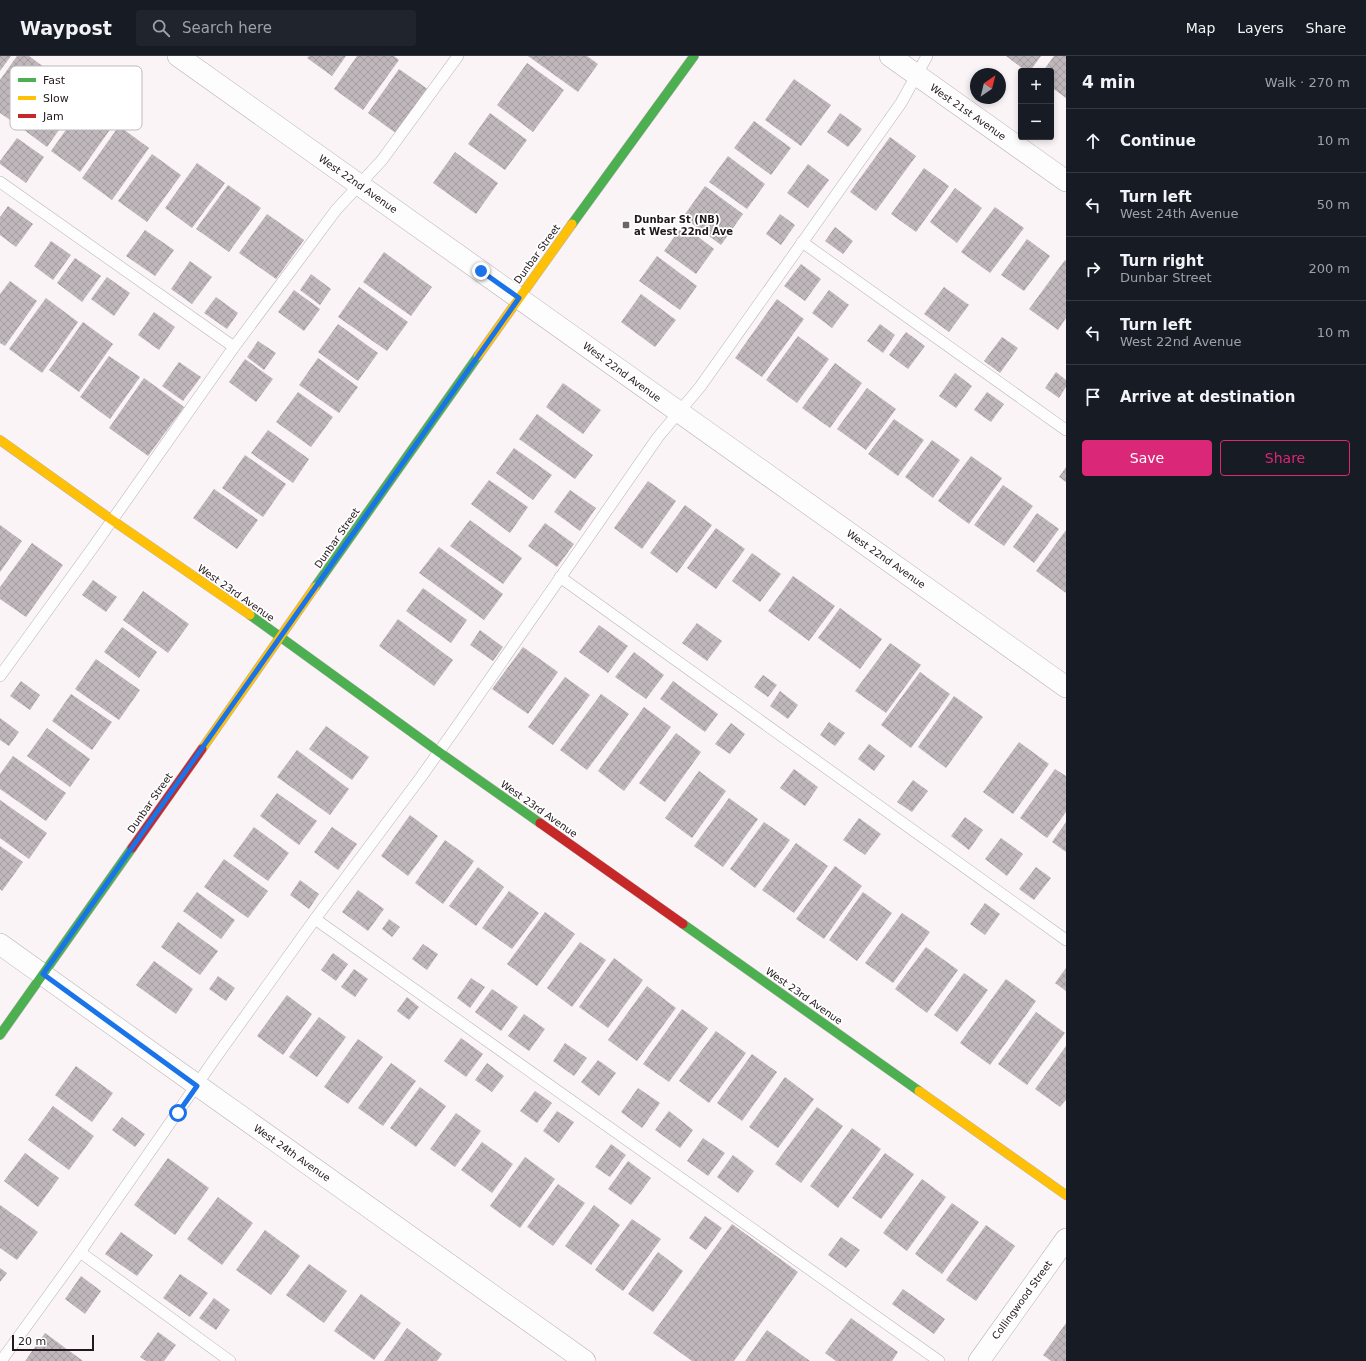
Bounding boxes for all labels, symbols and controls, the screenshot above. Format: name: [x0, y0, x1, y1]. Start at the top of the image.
search box: [136, 10, 416, 46]
text: Waypost: [20, 17, 112, 39]
icon: search: [150, 17, 172, 39]
text: Search here: [182, 19, 272, 37]
text: Map: [1186, 20, 1215, 36]
text: Layers: [1237, 20, 1284, 36]
text: Share: [1306, 20, 1346, 36]
legend: [10, 66, 142, 130]
north arrow: [970, 68, 1006, 104]
map controls: [1018, 68, 1054, 140]
button: +: [1018, 68, 1054, 104]
text: 4 min: [1082, 72, 1135, 92]
text: Fast: [43, 74, 66, 87]
text: Walk · 270 m: [1265, 75, 1350, 90]
street label: West 21st Avenue: [928, 82, 1008, 142]
text: Slow: [43, 92, 69, 105]
button: −: [1018, 104, 1054, 140]
text: Jam: [42, 110, 64, 123]
icon: ahead: [1082, 130, 1104, 152]
text: Continue: [1120, 132, 1196, 150]
text: 10 m: [1317, 133, 1350, 148]
street label: West 22nd Avenue: [317, 153, 399, 215]
text: Turn left: [1120, 188, 1192, 206]
icon: left: [1082, 194, 1104, 216]
text: 50 m: [1317, 197, 1350, 212]
text: West 24th Avenue: [1120, 206, 1238, 221]
place label: Dunbar St (NB) at West 22nd Ave: [634, 214, 733, 237]
marker: Dunbar St (NB) at West 22nd Ave: [621, 220, 631, 230]
street label: Dunbar Street: [512, 222, 562, 286]
text: Turn right: [1120, 252, 1204, 270]
icon: right: [1082, 258, 1104, 280]
text: 200 m: [1308, 261, 1350, 276]
route end: [472, 262, 490, 280]
text: Dunbar Street: [1120, 270, 1212, 285]
text: Turn left: [1120, 316, 1192, 334]
icon: left: [1082, 322, 1104, 344]
text: 10 m: [1317, 325, 1350, 340]
text: West 22nd Avenue: [1120, 334, 1242, 349]
street label: West 22nd Avenue: [581, 340, 663, 404]
icon: arrive: [1082, 386, 1104, 408]
text: Arrive at destination: [1120, 388, 1295, 406]
button: Save: [1082, 440, 1212, 476]
button: Share: [1220, 440, 1350, 476]
street label: Dunbar Street: [312, 506, 362, 570]
street label: West 22nd Avenue: [845, 528, 927, 590]
street label: West 23rd Avenue: [196, 562, 276, 624]
street label: Dunbar Street: [125, 771, 175, 835]
street label: West 23rd Avenue: [499, 778, 579, 840]
street label: West 23rd Avenue: [764, 965, 844, 1027]
route start: [169, 1104, 187, 1122]
street label: West 24th Avenue: [252, 1122, 332, 1184]
street label: Collingwood Street: [990, 1259, 1054, 1341]
scale bar: [12, 1333, 94, 1352]
text: 20 m: [18, 1335, 46, 1348]

